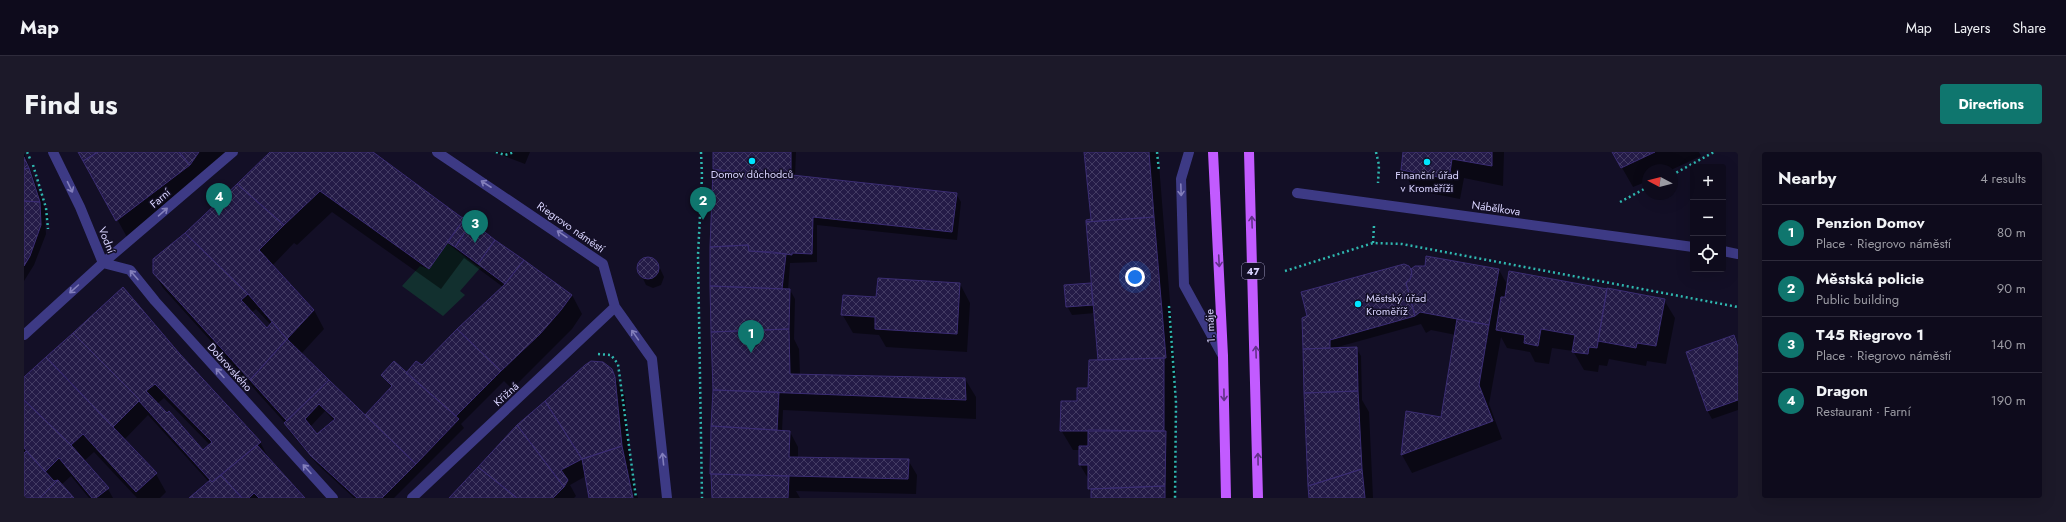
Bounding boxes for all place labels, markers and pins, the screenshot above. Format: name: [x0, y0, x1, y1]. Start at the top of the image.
marker: Domov důchodců: [747, 156, 757, 166]
marker: Finanční úřad v Kroměříži: [1422, 157, 1432, 167]
place label: Domov důchodců: [711, 166, 793, 182]
place label: Finanční úřad v Kroměříži: [1395, 167, 1459, 196]
pin: 4: [206, 183, 232, 216]
pin: 2: [690, 187, 716, 220]
pin: 3: [462, 210, 488, 243]
place label: Městský úřad Kroměříž: [1366, 290, 1426, 319]
marker: Městský úřad Kroměříž: [1353, 299, 1363, 309]
pin: 1: [738, 320, 764, 353]

